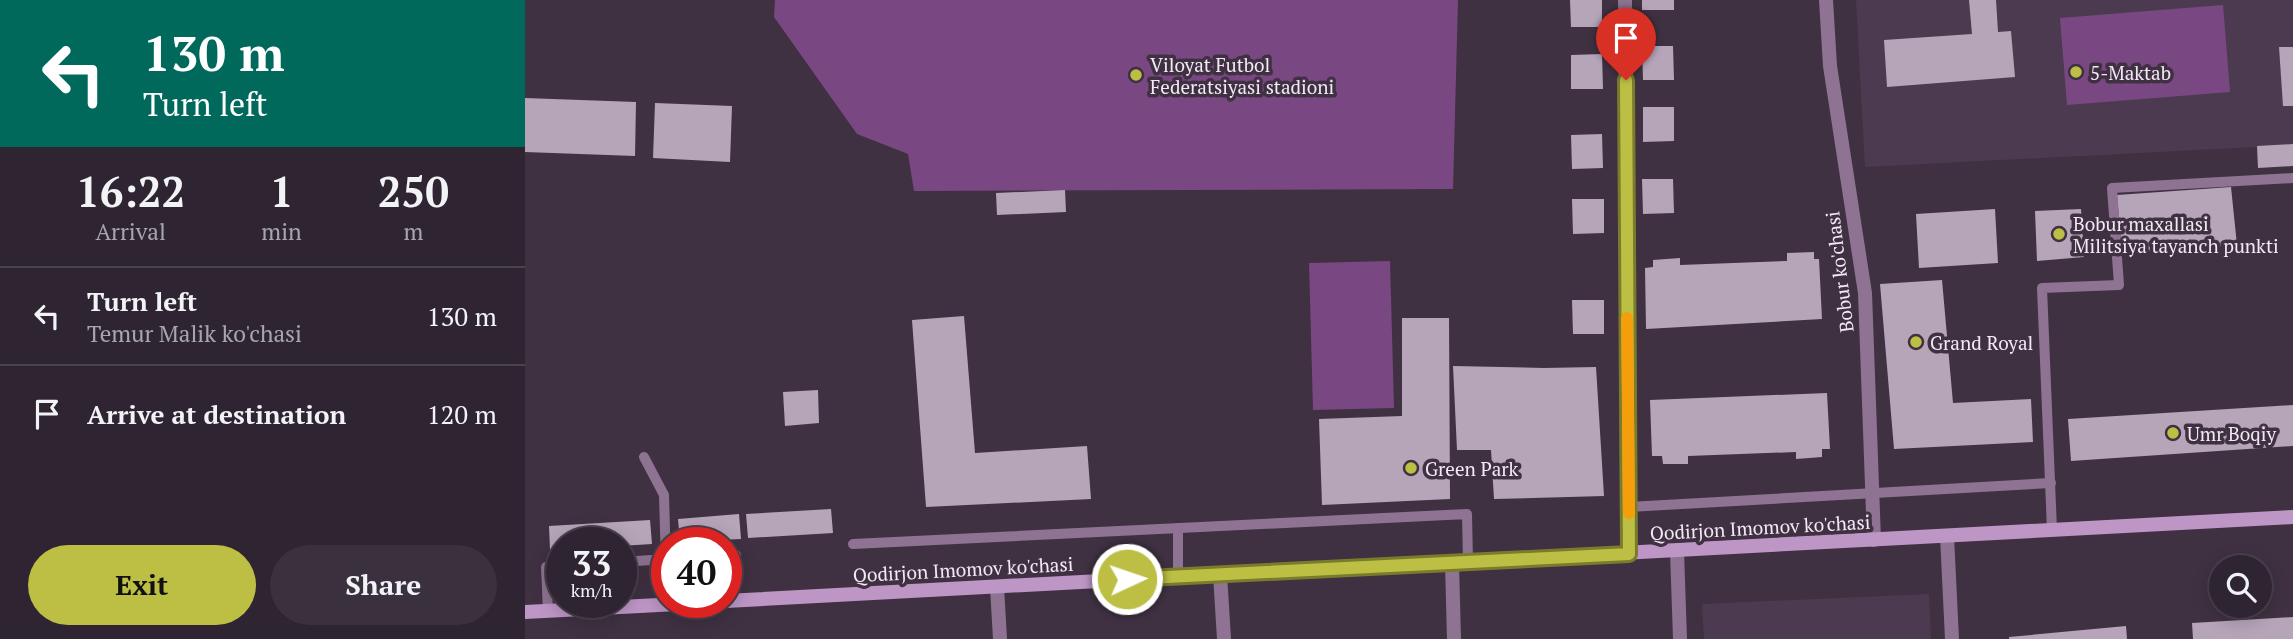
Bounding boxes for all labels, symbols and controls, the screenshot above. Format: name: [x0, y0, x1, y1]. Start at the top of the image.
pin: [1596, 8, 1656, 80]
icon: arrive: [1607, 19, 1645, 57]
text: 130 m: [143, 20, 285, 85]
icon: left: [28, 28, 119, 119]
place label: Viloyat Futbol Federatsiyasi stadioni: [1150, 52, 1334, 99]
place label: 5-Maktab: [2090, 60, 2171, 85]
marker: 5-Maktab: [2068, 64, 2084, 80]
marker: Viloyat Futbol Federatsiyasi stadioni: [1128, 67, 1144, 83]
text: Turn left: [143, 83, 267, 125]
text: 16:22: [76, 163, 185, 219]
text: 1: [270, 163, 293, 219]
text: 250: [378, 163, 449, 219]
street label: Bobur ko'chasi: [1819, 210, 1859, 334]
place label: Bobur maxallasi Militsiya tayanch punkti: [2073, 211, 2279, 258]
text: Arrival: [95, 216, 166, 247]
text: min: [261, 216, 302, 247]
text: m: [403, 216, 423, 247]
marker: Bobur maxallasi Militsiya tayanch punkti: [2051, 226, 2067, 242]
text: Turn left: [87, 284, 197, 318]
icon: left: [28, 297, 66, 335]
text: 130 m: [427, 299, 497, 333]
text: Temur Malik ko'chasi: [87, 318, 302, 349]
place label: Grand Royal: [1930, 330, 2033, 355]
marker: Grand Royal: [1908, 334, 1924, 350]
icon: arrive: [28, 395, 66, 433]
text: Arrive at destination: [87, 397, 346, 431]
text: 120 m: [427, 397, 497, 431]
place label: Umr Boqiy: [2187, 421, 2276, 446]
marker: Umr Boqiy: [2165, 425, 2181, 441]
place label: Green Park: [1425, 456, 1519, 481]
marker: Green Park: [1403, 460, 1419, 476]
street label: Qodirjon Imomov ko'chasi: [1649, 509, 1871, 545]
speed limit sign: 40: [651, 527, 742, 618]
text: 33: [572, 540, 611, 586]
position arrow: [1090, 542, 1164, 616]
button: Exit: [28, 545, 256, 625]
button: Share: [270, 545, 497, 625]
street label: Qodirjon Imomov ko'chasi: [852, 551, 1074, 587]
map controls: [2209, 555, 2272, 618]
button: search: [2209, 555, 2272, 618]
text: km/h: [571, 578, 612, 602]

